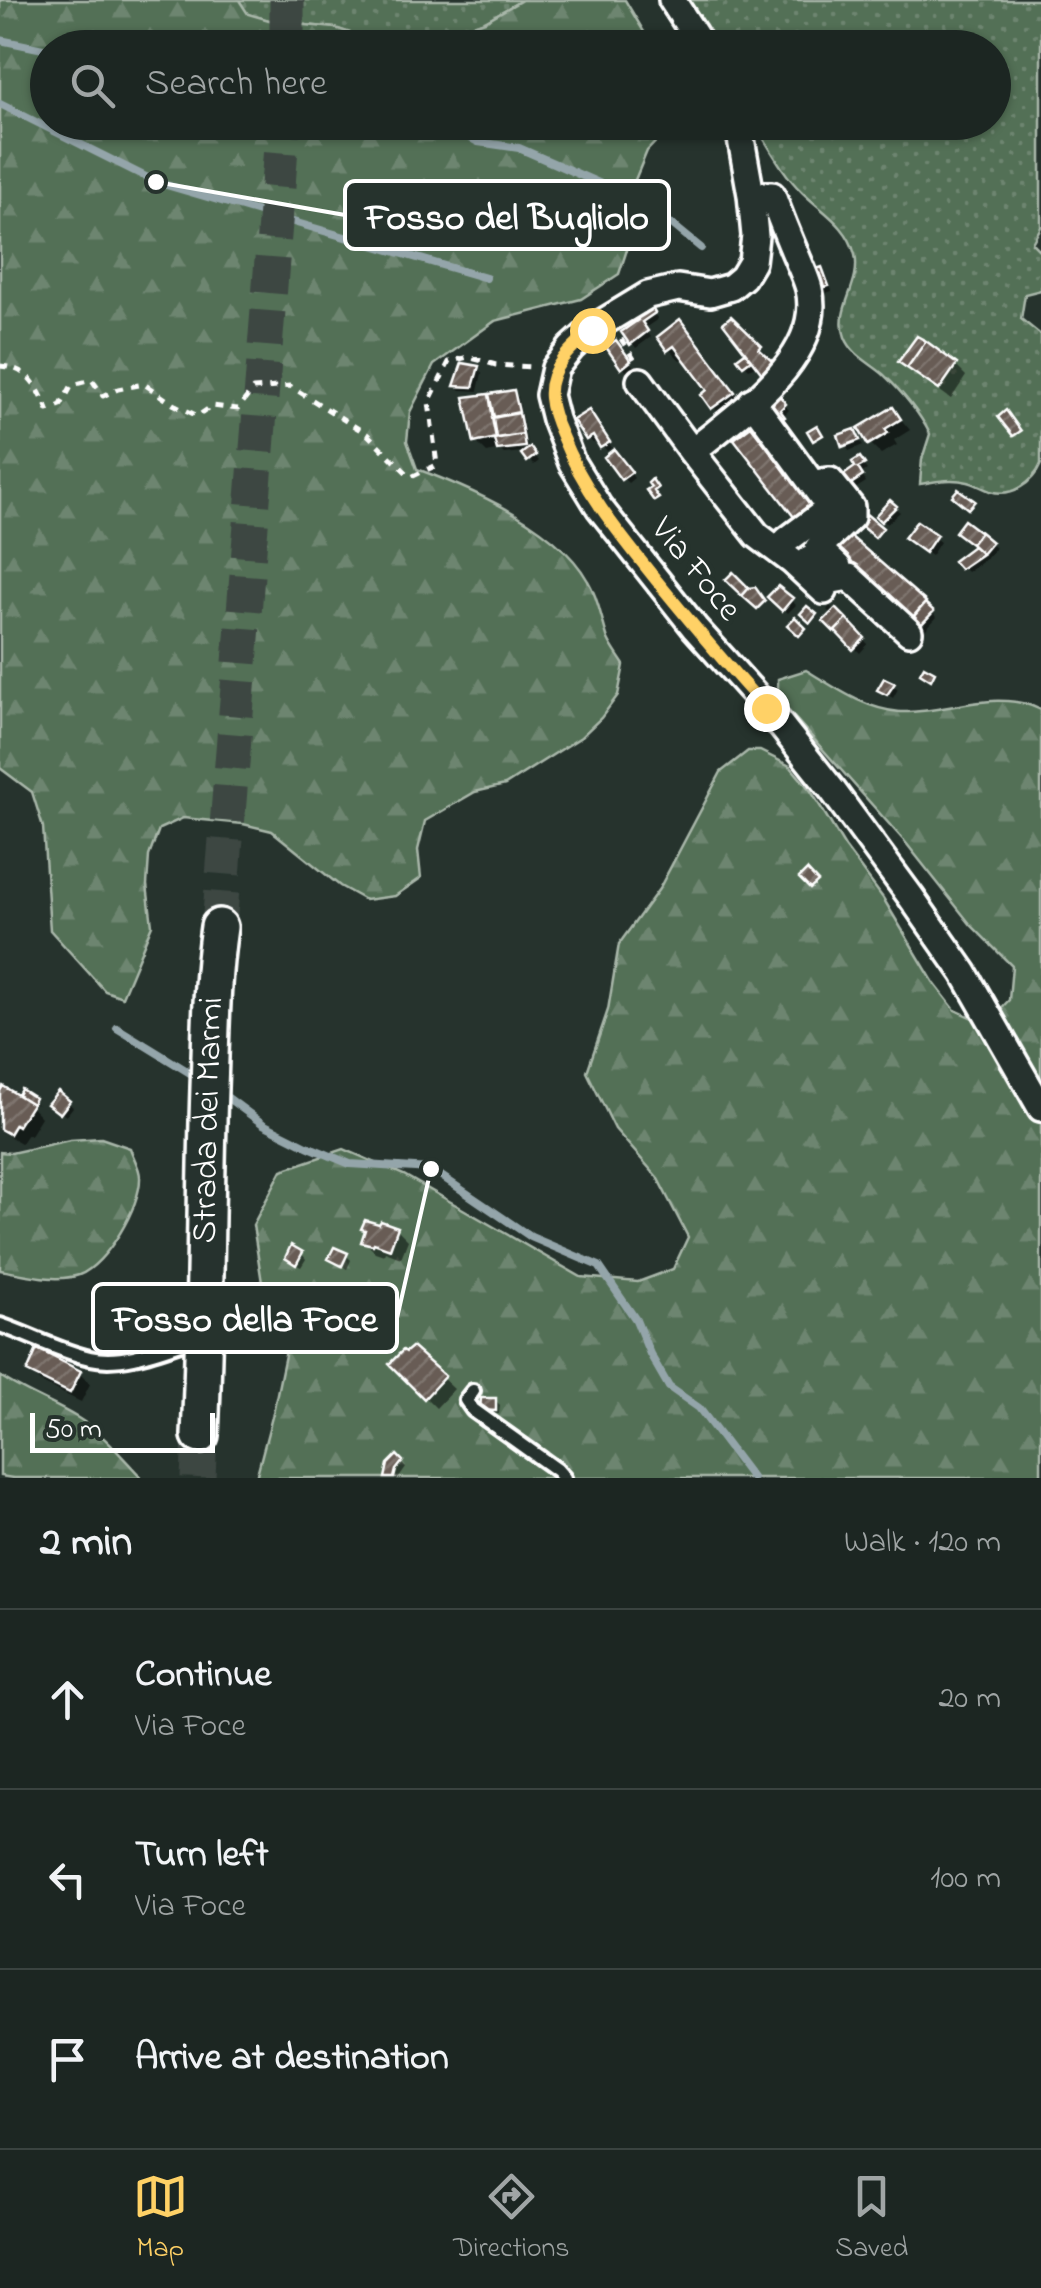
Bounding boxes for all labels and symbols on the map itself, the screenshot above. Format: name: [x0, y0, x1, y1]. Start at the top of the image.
callout: Fosso del Bugliolo: [345, 181, 669, 249]
text: Fosso del Bugliolo: [363, 192, 649, 248]
route start: [570, 308, 616, 354]
street label: Via Foce: [636, 506, 753, 633]
route end: [744, 686, 790, 732]
street label: Strada dei Marmi: [180, 996, 238, 1244]
callout: Fosso della Foce: [93, 1284, 397, 1352]
text: Fosso della Foce: [111, 1294, 378, 1350]
scale bar: [30, 1408, 215, 1452]

